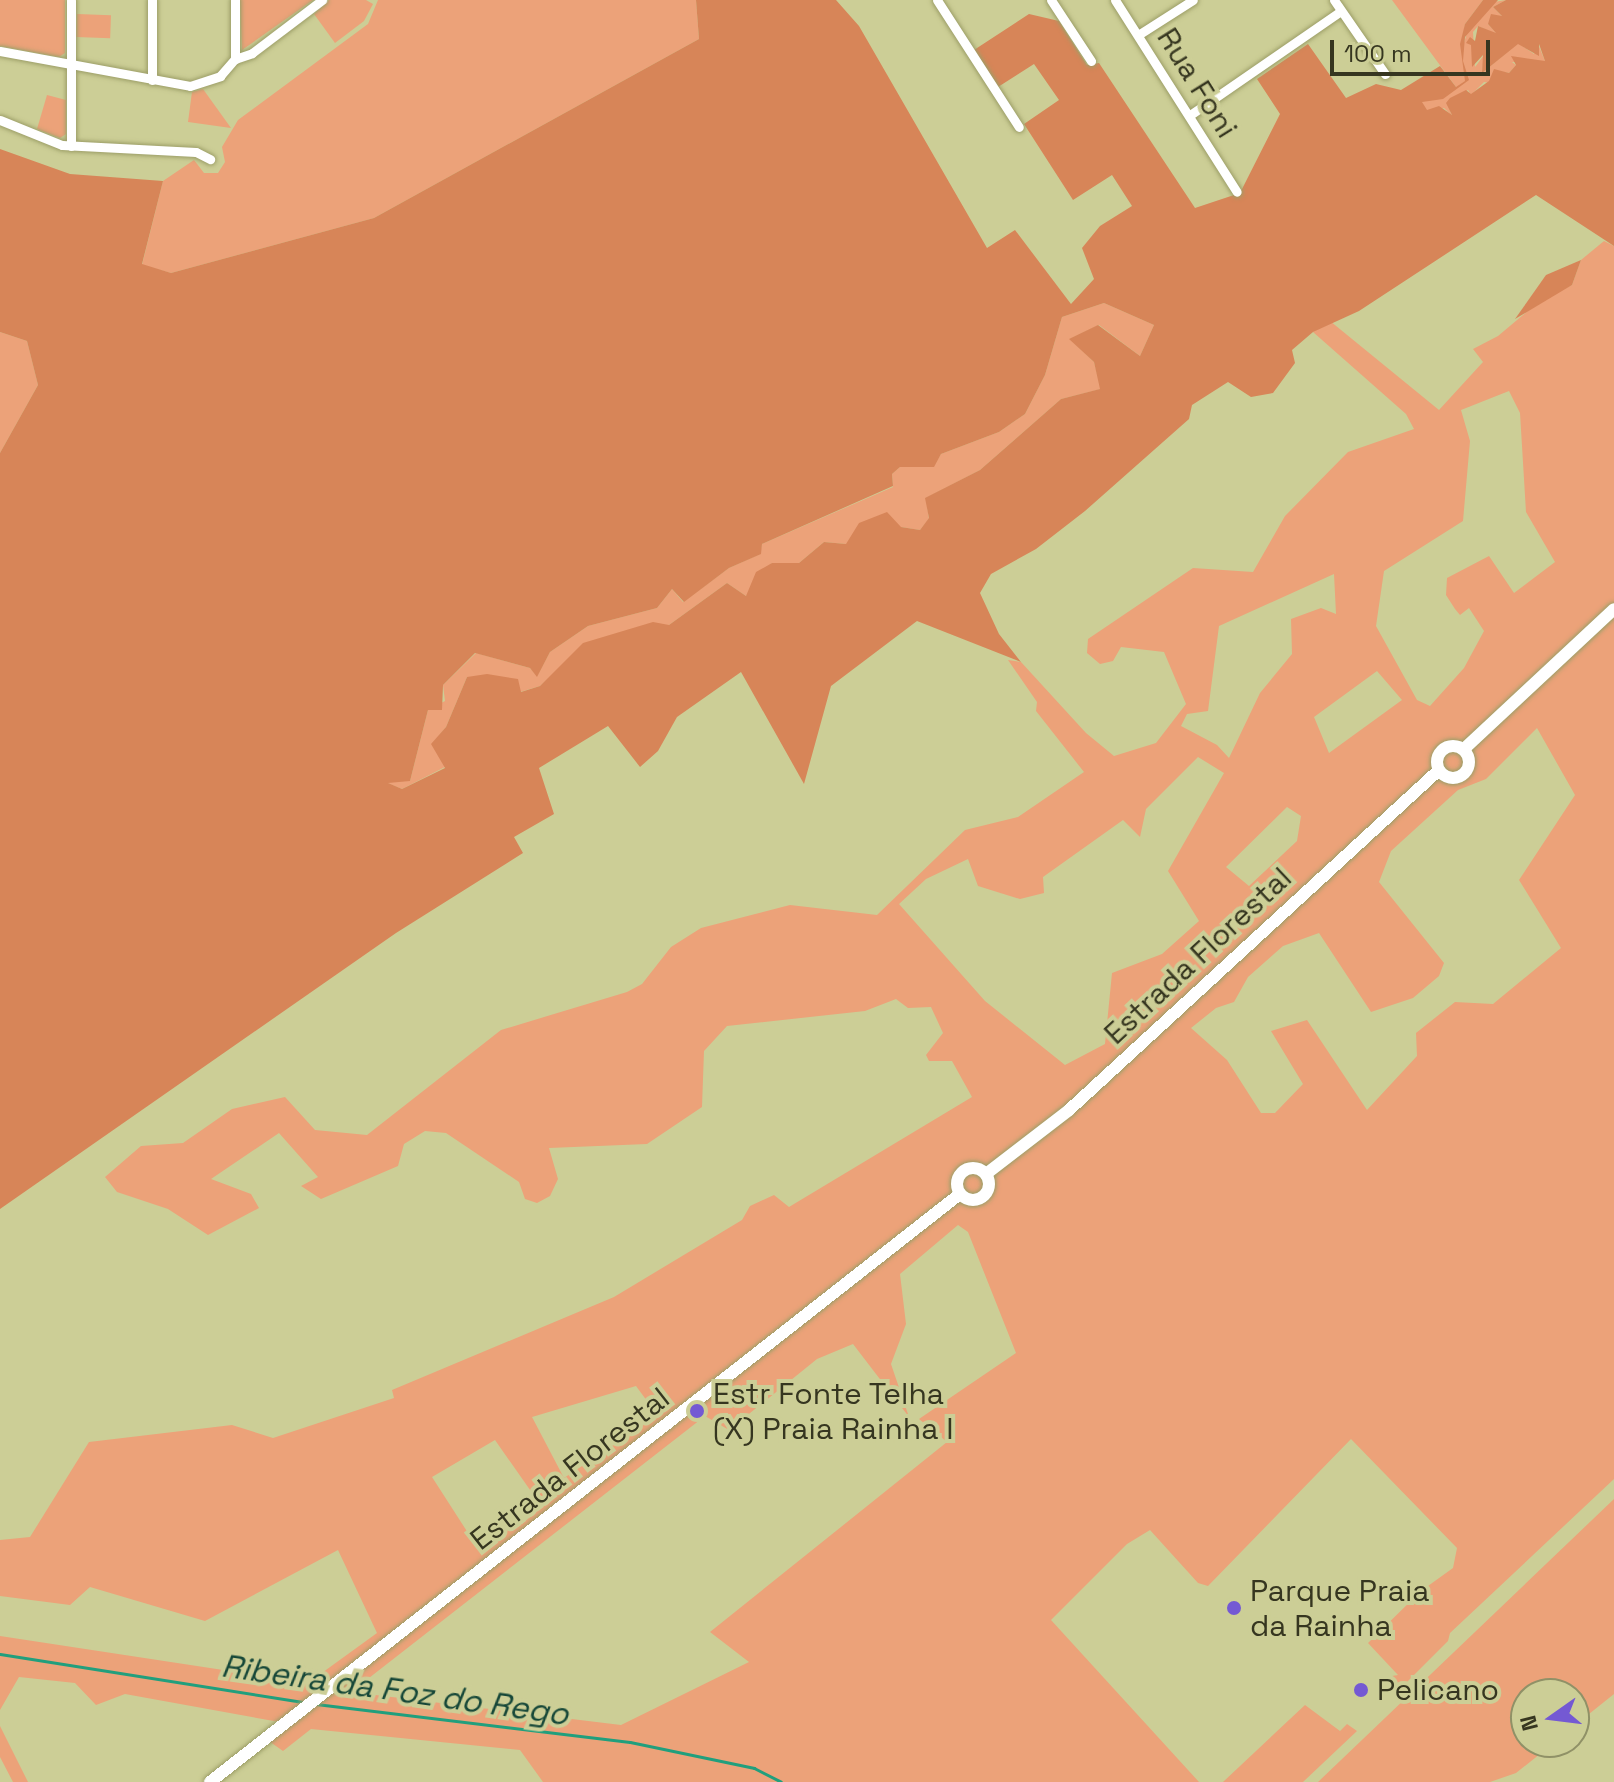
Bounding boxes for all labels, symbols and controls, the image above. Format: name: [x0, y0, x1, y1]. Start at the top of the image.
street label: Rua Foni: [1149, 21, 1245, 145]
scale bar: [1334, 24, 1494, 74]
text: 100 m: [1344, 38, 1412, 69]
street label: Estrada Florestal: [1097, 860, 1299, 1052]
place label: Estr Fonte Telha (X) Praia Rainha I: [713, 1376, 954, 1446]
street label: Estrada Florestal: [463, 1380, 677, 1558]
marker: Estr Fonte Telha (X) Praia Rainha I: [688, 1402, 706, 1420]
place label: Parque Praia da Rainha: [1250, 1573, 1430, 1644]
marker: Parque Praia da Rainha: [1225, 1599, 1243, 1617]
water label: Ribeira da Foz do Rego: [219, 1647, 571, 1733]
place label: Pelicano: [1377, 1672, 1499, 1708]
north arrow: [1510, 1678, 1590, 1758]
marker: Pelicano: [1352, 1681, 1370, 1699]
text: N: [1513, 1713, 1544, 1734]

